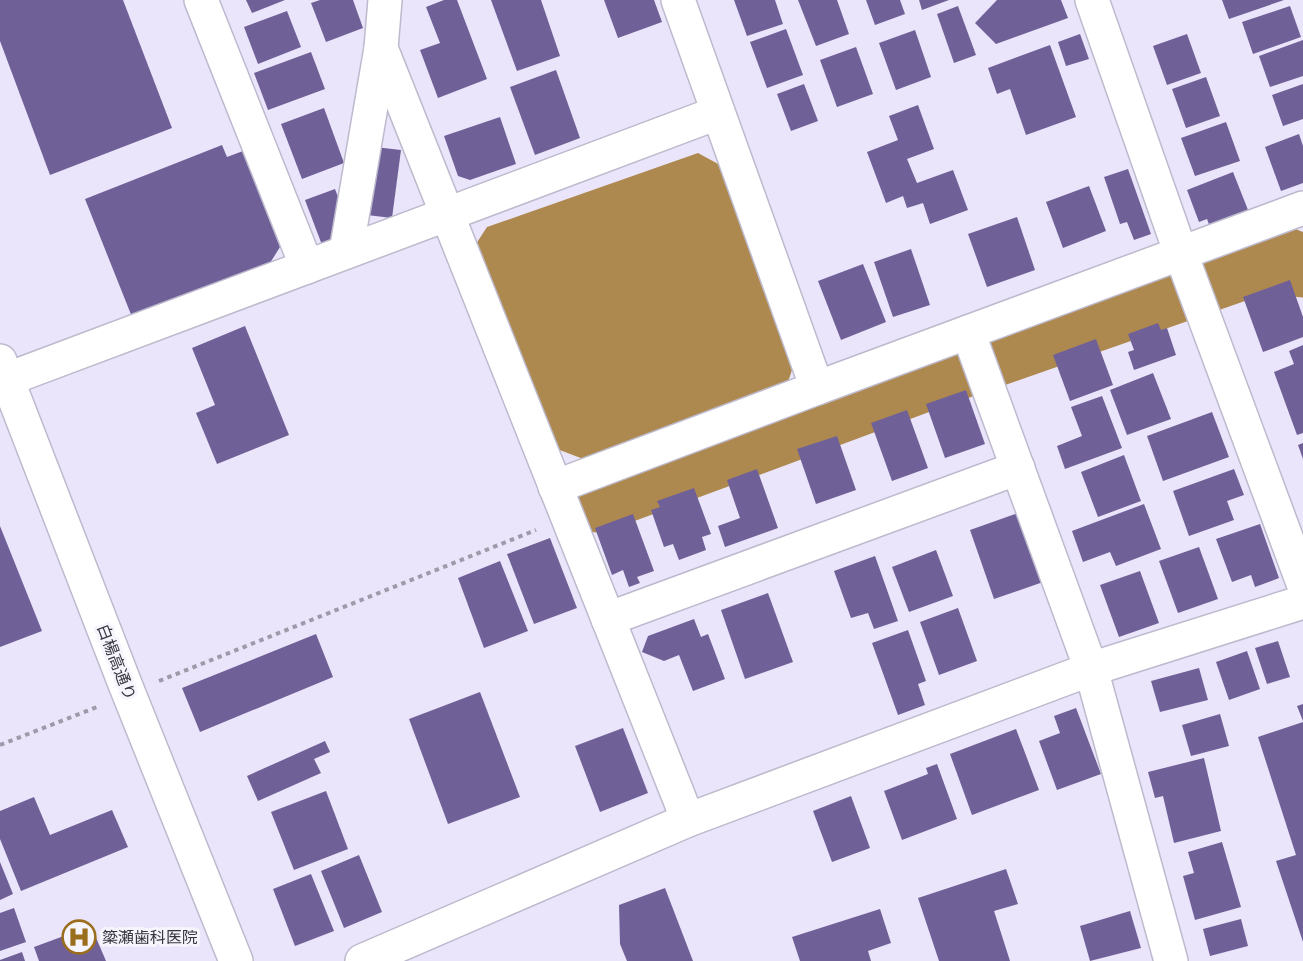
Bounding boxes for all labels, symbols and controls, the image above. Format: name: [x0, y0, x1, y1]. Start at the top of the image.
street label: 白楊高通り: [94, 621, 141, 703]
hospital icon: 簗瀬歯科医院: [61, 919, 97, 955]
place label: 簗瀬歯科医院: [102, 927, 198, 946]

